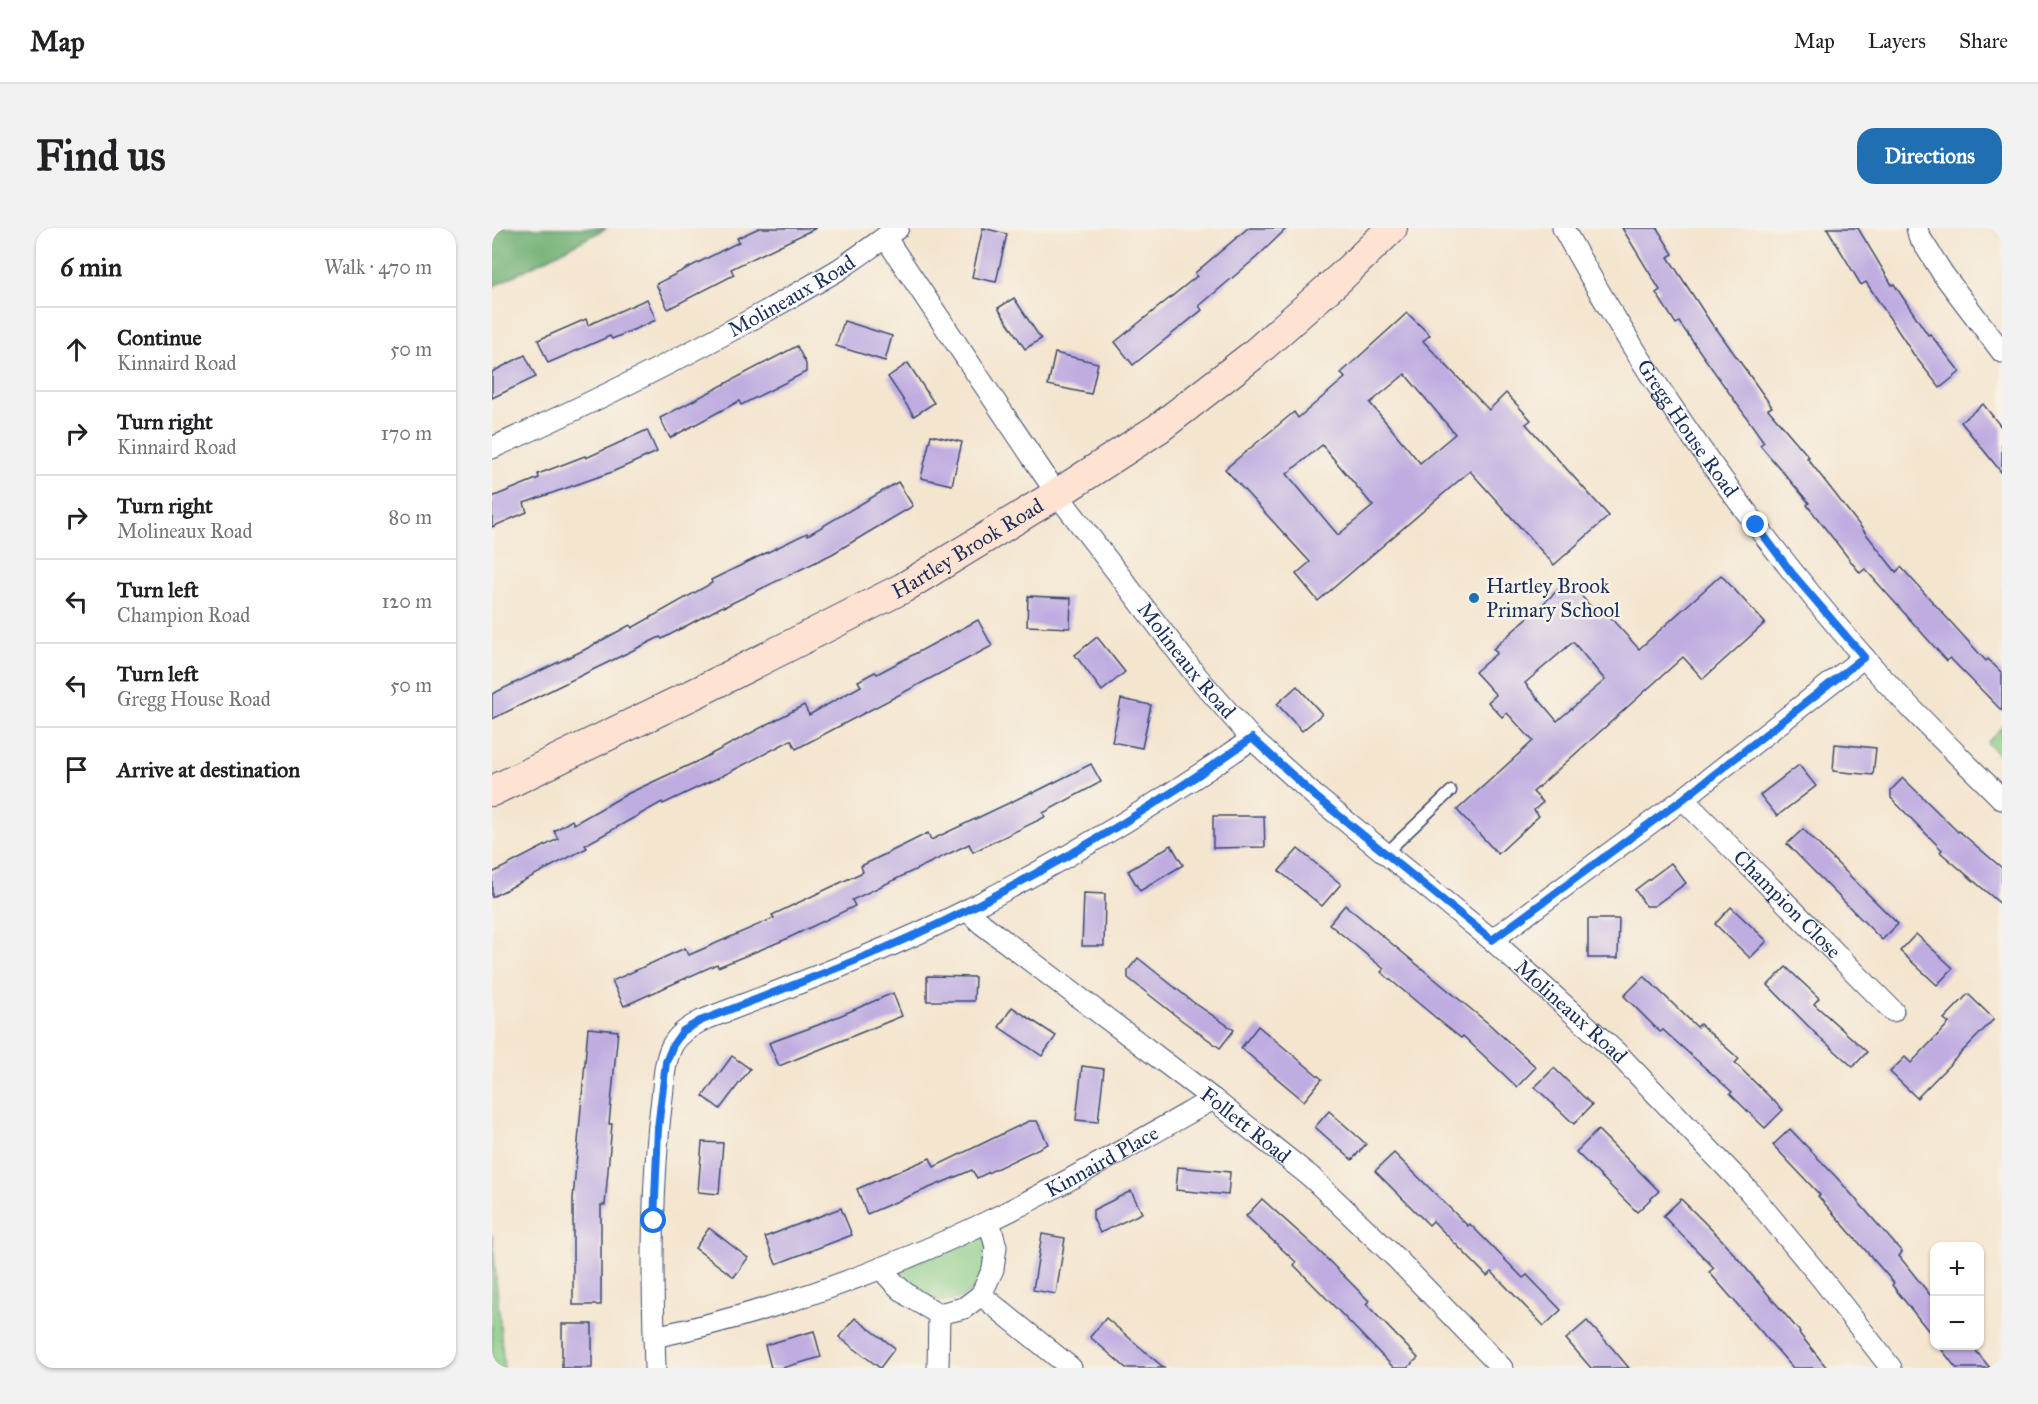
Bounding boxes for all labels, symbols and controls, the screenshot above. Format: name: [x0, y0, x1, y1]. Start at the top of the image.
text: Map: [30, 24, 85, 59]
text: Map: [1794, 28, 1835, 54]
text: Layers: [1868, 28, 1926, 54]
text: Share: [1959, 28, 2008, 54]
button: Directions: [1857, 128, 2002, 184]
text: Find us: [36, 130, 166, 182]
street label: Molineaux Road: [723, 249, 860, 343]
text: 6 min: [60, 251, 122, 283]
text: Walk · 470 m: [324, 255, 432, 279]
text: Continue: [117, 324, 202, 351]
icon: ahead: [60, 333, 93, 366]
text: 50 m: [390, 337, 432, 361]
text: Kinnaird Road: [117, 351, 237, 375]
street label: Gregg House Road: [1631, 354, 1744, 503]
text: Turn right: [117, 408, 213, 435]
icon: right: [60, 417, 93, 450]
text: 170 m: [381, 421, 432, 445]
text: Kinnaird Road: [117, 435, 237, 459]
text: Turn right: [117, 492, 213, 519]
street label: Hartley Brook Road: [887, 492, 1049, 605]
icon: right: [60, 501, 93, 534]
text: 80 m: [389, 505, 432, 529]
route end: [1742, 511, 1768, 537]
text: Molineaux Road: [117, 519, 253, 543]
place label: Hartley Brook Primary School: [1486, 573, 1620, 623]
text: Turn left: [117, 576, 199, 603]
icon: left: [60, 585, 93, 618]
text: 120 m: [381, 589, 432, 613]
marker: Hartley Brook Primary School: [1467, 591, 1481, 605]
street label: Molineaux Road: [1132, 597, 1241, 724]
text: Champion Road: [117, 603, 250, 627]
text: Turn left: [117, 660, 199, 687]
icon: left: [60, 669, 93, 702]
text: 50 m: [390, 673, 432, 697]
text: Gregg House Road: [117, 687, 271, 711]
icon: arrive: [60, 753, 93, 786]
text: Arrive at destination: [117, 756, 300, 783]
street label: Champion Close: [1728, 844, 1847, 964]
street label: Molineaux Road: [1509, 954, 1633, 1069]
street label: Follett Road: [1195, 1081, 1296, 1169]
street label: Kinnaird Place: [1041, 1120, 1163, 1203]
route start: [640, 1207, 666, 1233]
map controls: [1930, 1242, 1984, 1350]
button: +: [1930, 1242, 1984, 1296]
button: −: [1930, 1296, 1984, 1350]

